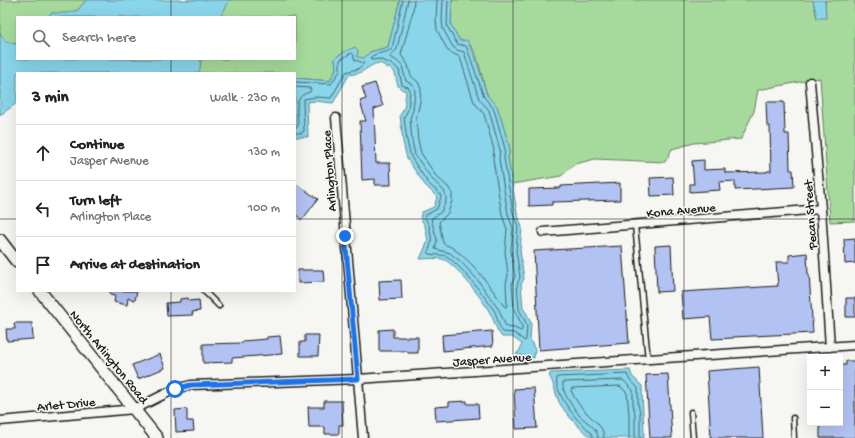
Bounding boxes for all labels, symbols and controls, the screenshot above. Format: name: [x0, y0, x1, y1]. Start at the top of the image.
search box: [16, 16, 296, 60]
icon: search: [30, 27, 52, 49]
text: Search here: [62, 29, 136, 47]
text: 3 min: [32, 88, 69, 108]
text: Walk · 230 m: [210, 91, 280, 106]
street label: Arlington Place: [320, 130, 341, 212]
text: Continue: [70, 136, 124, 154]
icon: ahead: [32, 142, 54, 164]
text: 130 m: [248, 145, 280, 160]
text: Jasper Avenue: [70, 154, 149, 169]
street label: Pecan Street: [801, 178, 821, 251]
text: Turn left: [70, 192, 121, 210]
icon: left: [32, 198, 54, 220]
text: 100 m: [248, 201, 280, 216]
street label: Kona Avenue: [646, 201, 717, 222]
text: Arlington Place: [70, 210, 151, 225]
route end: [336, 227, 354, 245]
icon: arrive: [32, 254, 54, 276]
text: Arrive at destination: [70, 256, 200, 274]
street label: North Arlington Road: [66, 308, 151, 409]
street label: Jasper Avenue: [452, 350, 532, 371]
map controls: [807, 354, 843, 426]
button: +: [807, 354, 843, 390]
route start: [166, 380, 184, 398]
button: −: [807, 390, 843, 426]
street label: Arlet Drive: [36, 395, 96, 416]

